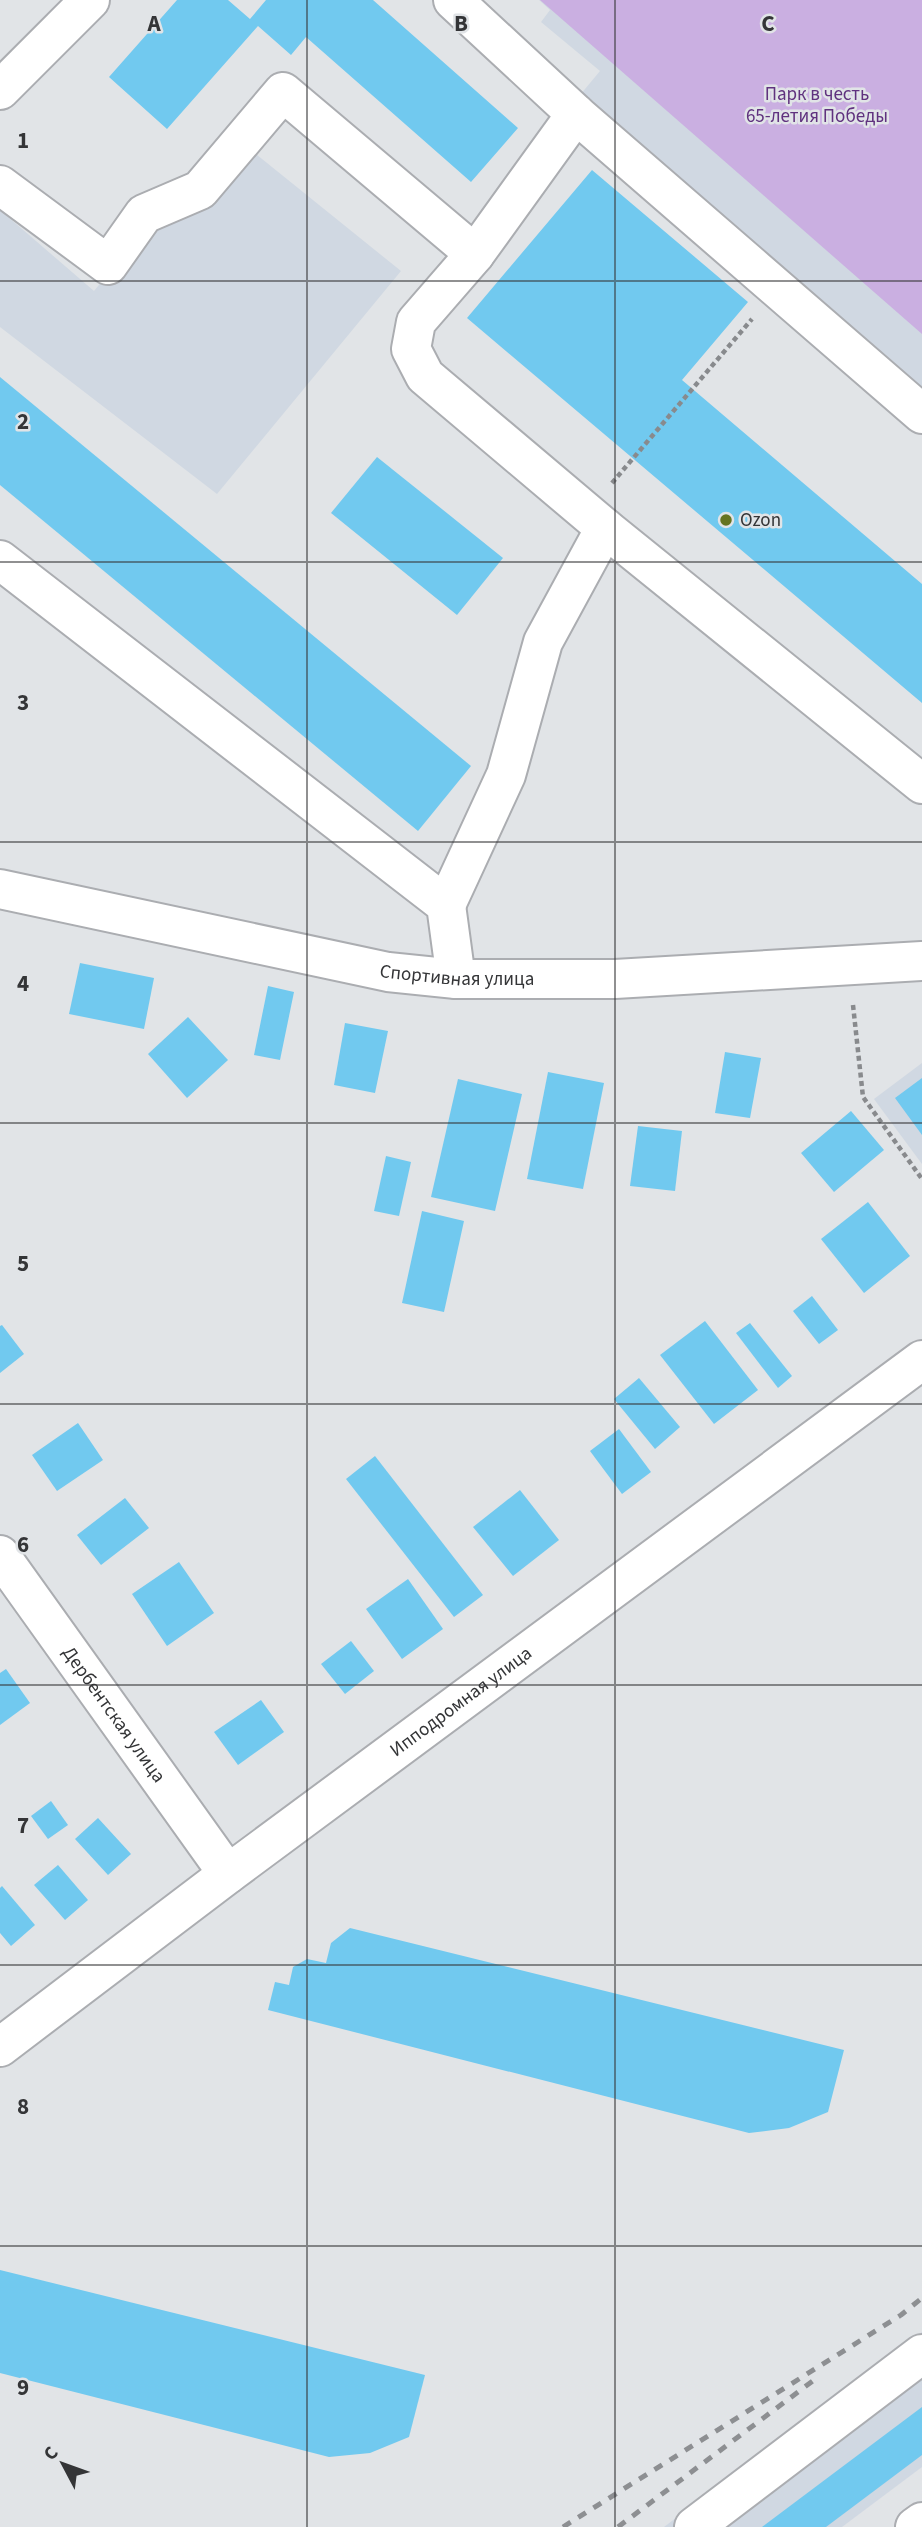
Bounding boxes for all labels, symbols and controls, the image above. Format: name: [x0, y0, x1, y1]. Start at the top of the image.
text: A: [146, 7, 161, 40]
text: B: [454, 7, 468, 40]
text: C: [761, 7, 775, 40]
park label: Парк в честь 65-летия Победы: [746, 81, 888, 130]
text: 1: [17, 124, 29, 157]
text: 2: [17, 405, 29, 438]
place label: Ozon: [740, 507, 781, 534]
marker: Ozon: [718, 512, 734, 528]
text: 3: [17, 686, 29, 719]
street label: Спортивная улица: [377, 957, 534, 993]
text: 4: [17, 967, 29, 1000]
text: 5: [17, 1247, 29, 1280]
text: 6: [17, 1528, 29, 1561]
street label: Ипподромная улица: [384, 1640, 538, 1763]
street label: Дербентская улица: [56, 1641, 172, 1788]
text: 7: [17, 1809, 29, 1842]
text: 8: [17, 2090, 29, 2123]
text: 9: [17, 2371, 29, 2404]
north arrow: [28, 2429, 98, 2499]
text: С: [37, 2441, 65, 2467]

